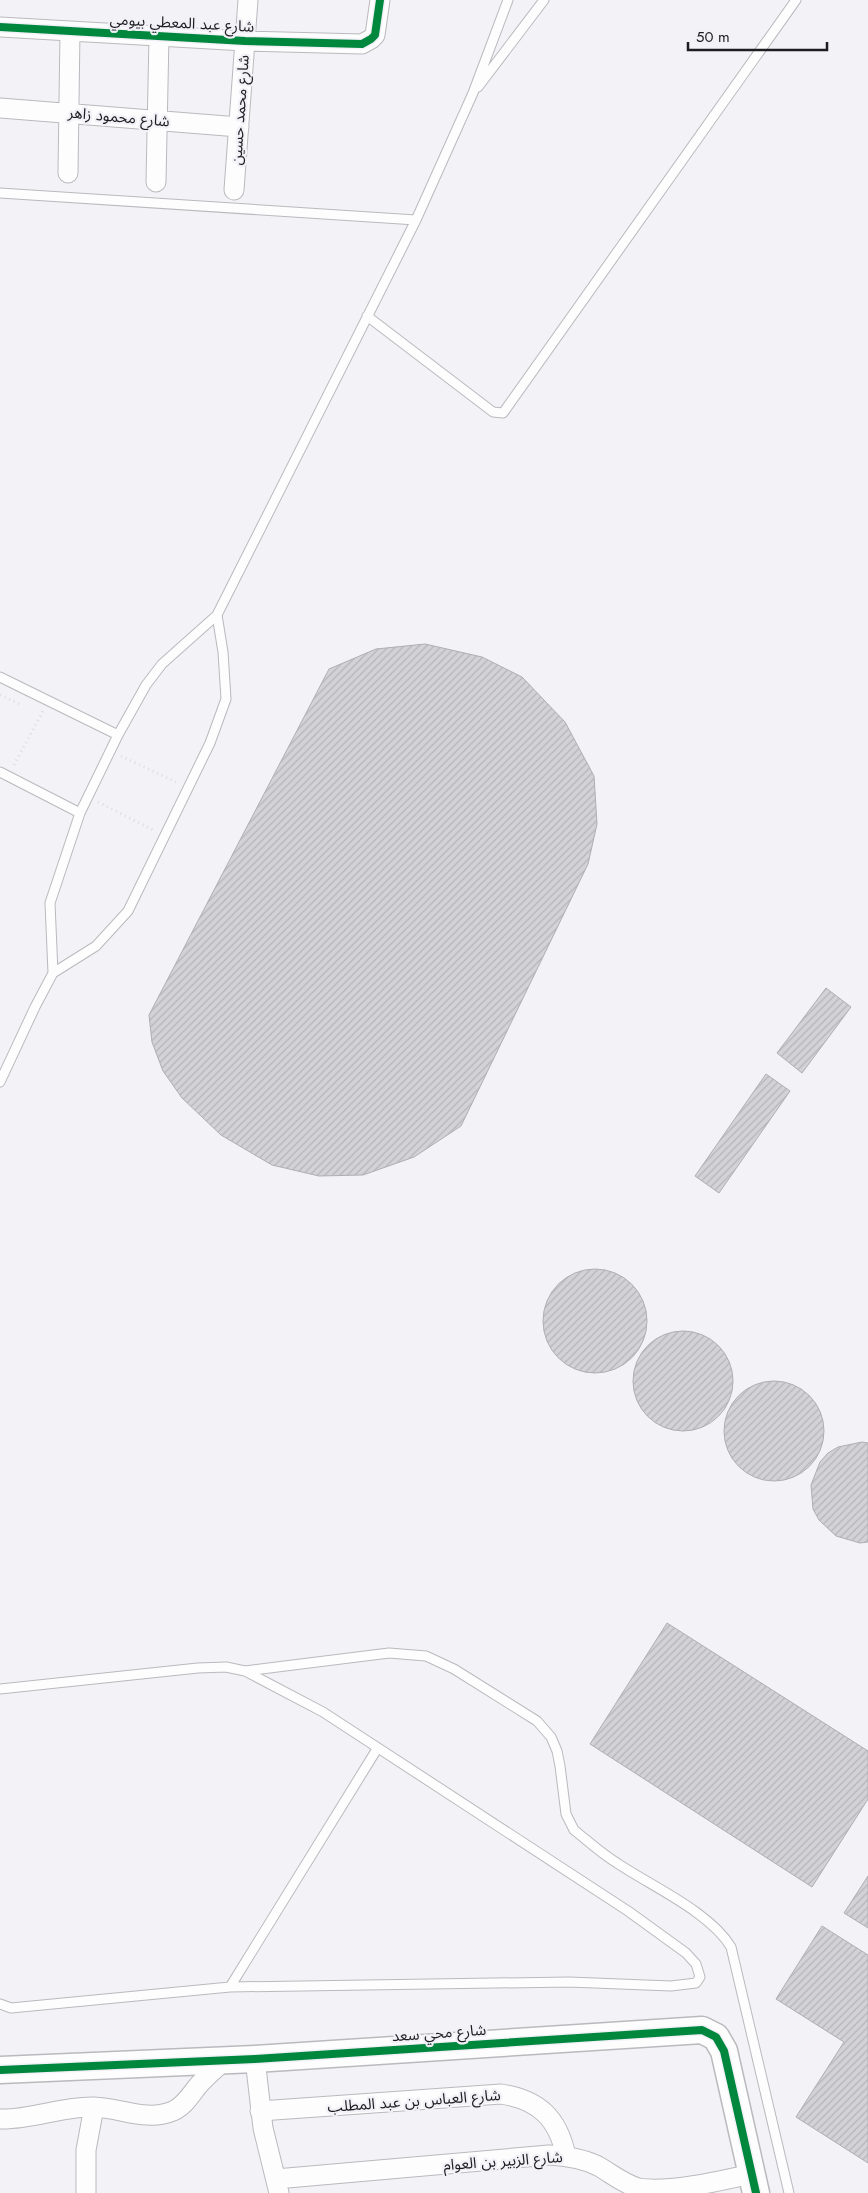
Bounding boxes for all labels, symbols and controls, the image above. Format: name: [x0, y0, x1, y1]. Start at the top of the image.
street label: شارع عبد المعطي بيومي: [109, 8, 255, 39]
scale bar: [688, 20, 827, 52]
text: 50 m: [696, 26, 730, 48]
street label: شارع محمد حسين: [225, 54, 256, 166]
street label: شارع محمود زاهر: [66, 102, 171, 133]
street label: شارع محي سعد: [391, 2019, 487, 2048]
street label: شارع العباس بن عبد المطلب: [327, 2084, 502, 2119]
street label: شارع الزبير بن العوام: [443, 2146, 564, 2177]

